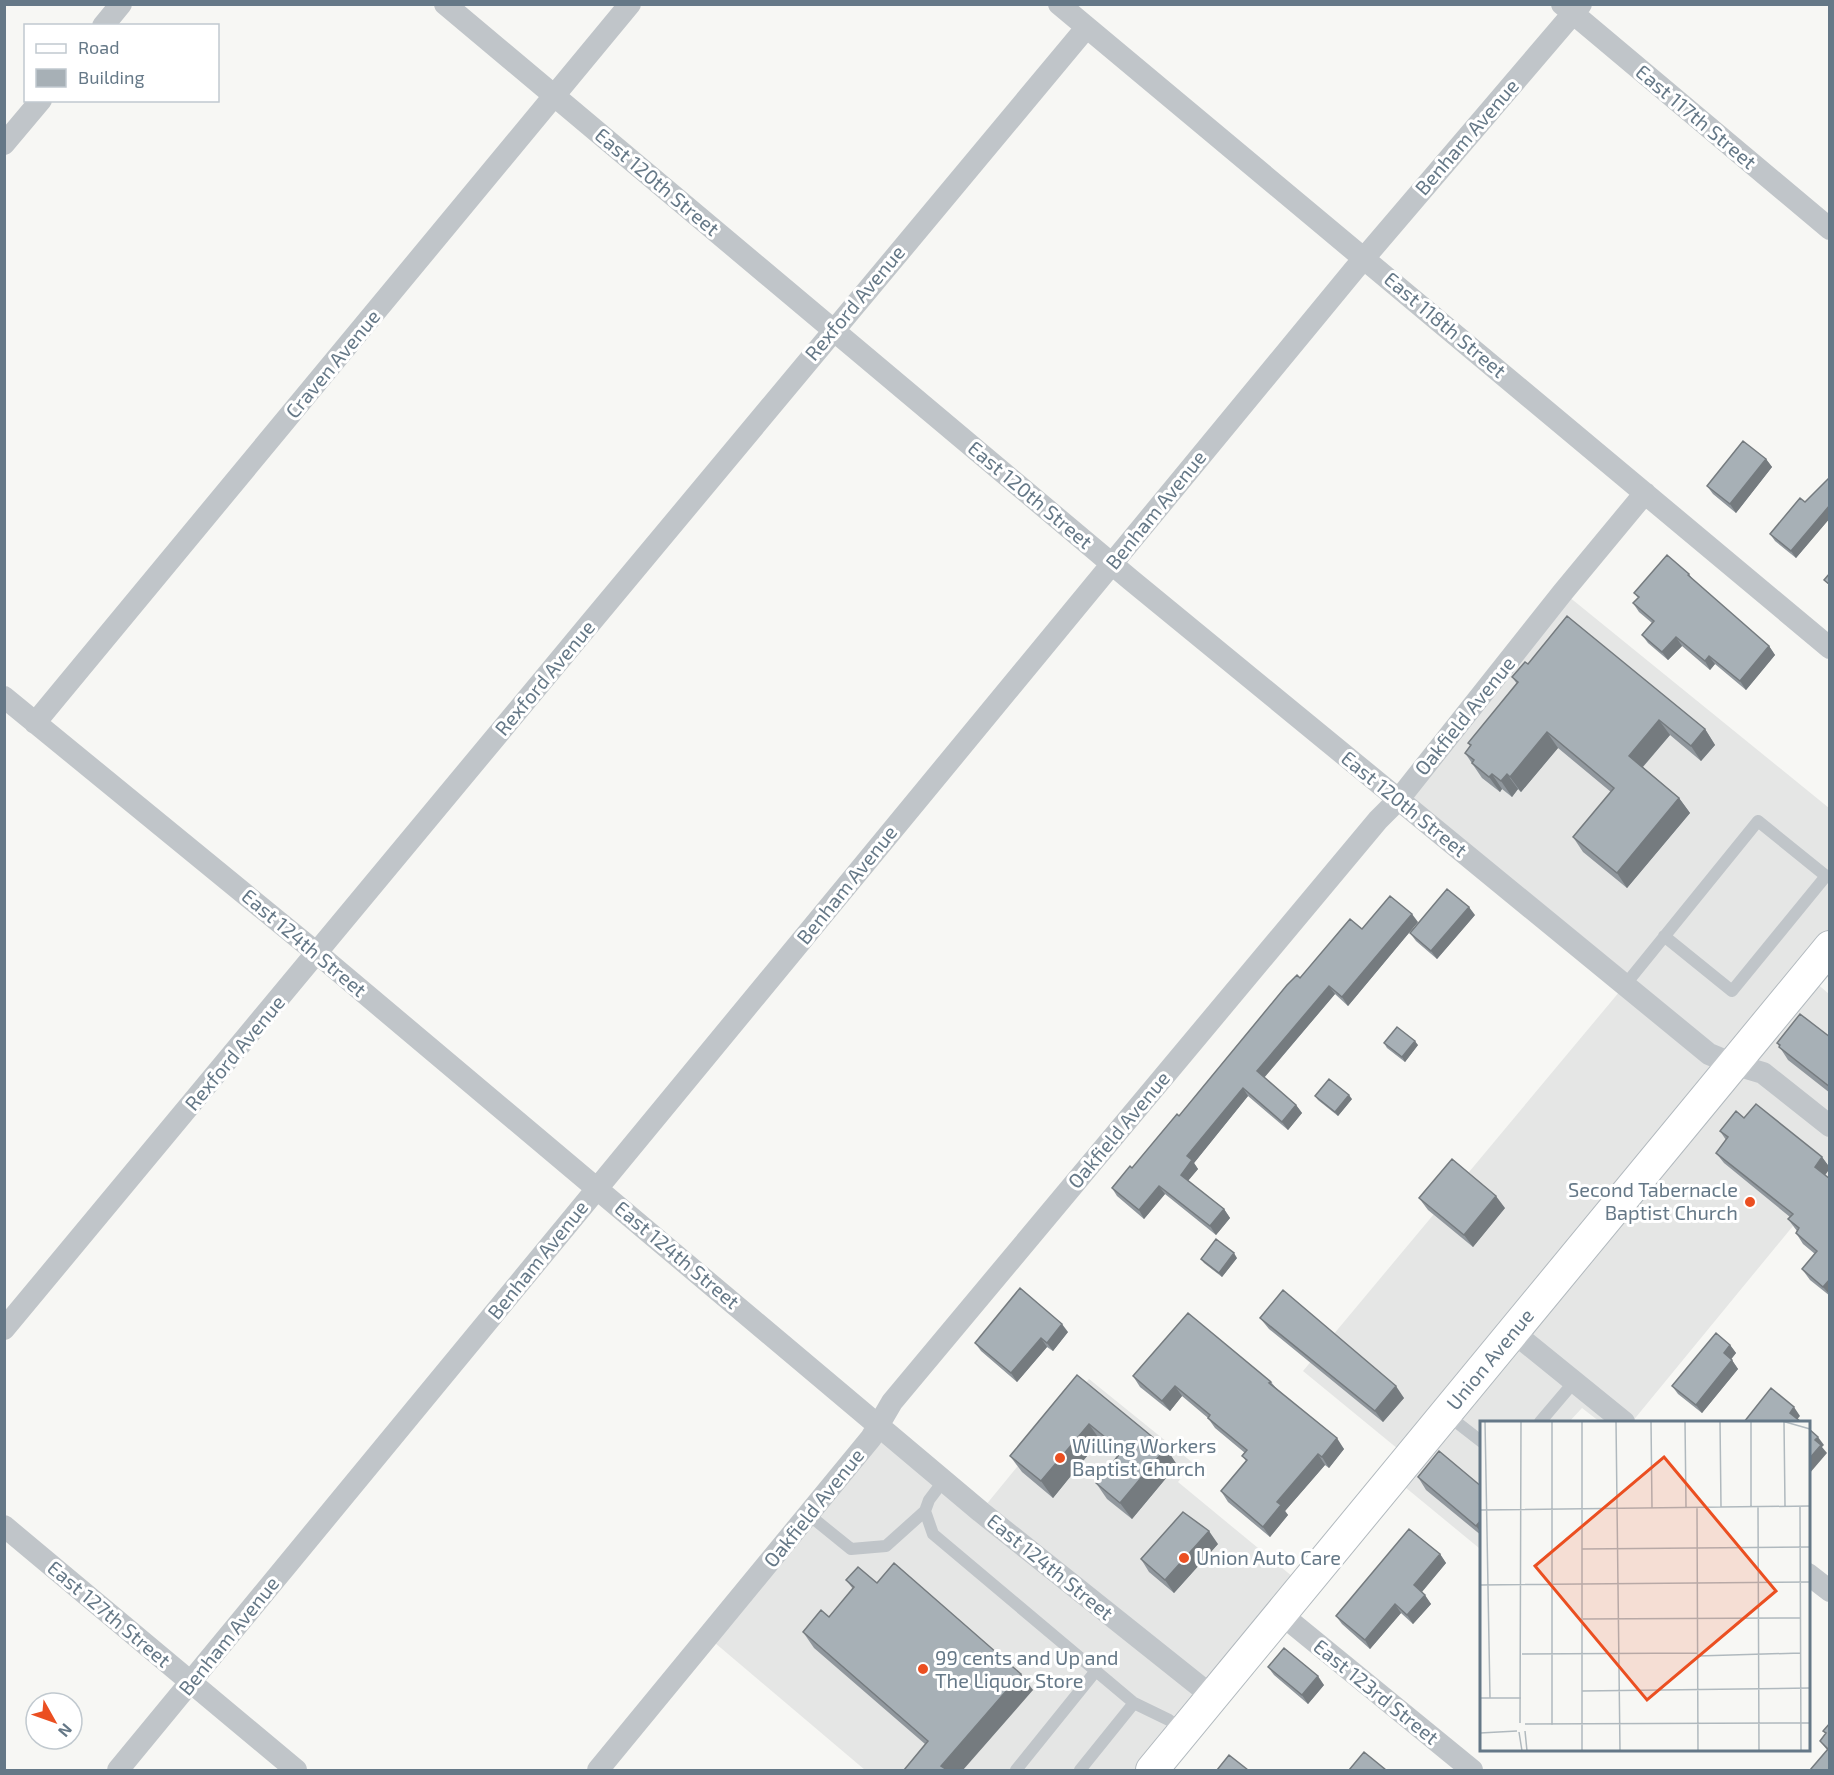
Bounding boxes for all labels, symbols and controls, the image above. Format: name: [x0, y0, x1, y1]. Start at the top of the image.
legend: [24, 24, 219, 102]
text: Road: [78, 36, 119, 58]
street label: East 117th Street: [1632, 59, 1762, 174]
text: Building: [78, 66, 145, 88]
street label: Benham Avenue: [1409, 73, 1523, 199]
street label: East 120th Street: [591, 122, 725, 240]
street label: Rexford Avenue: [799, 240, 909, 365]
street label: East 118th Street: [1380, 266, 1512, 382]
street label: Craven Avenue: [280, 304, 385, 422]
street label: East 120th Street: [964, 435, 1098, 553]
street label: Benham Avenue: [1100, 445, 1210, 574]
street label: Rexford Avenue: [489, 615, 599, 740]
street label: Oakfield Avenue: [1409, 651, 1519, 780]
street label: East 120th Street: [1337, 745, 1473, 862]
street label: Benham Avenue: [791, 820, 901, 949]
street label: East 124th Street: [237, 883, 372, 1002]
street label: Rexford Avenue: [179, 990, 289, 1115]
street label: Oakfield Avenue: [1062, 1066, 1174, 1193]
place label: Second Tabernacle Baptist Church: [1568, 1177, 1738, 1224]
street label: Benham Avenue: [482, 1195, 592, 1324]
street label: East 124th Street: [610, 1195, 745, 1314]
marker: Second Tabernacle Baptist Church: [1743, 1195, 1757, 1209]
street label: Union Avenue: [1441, 1303, 1538, 1414]
inset map: [1480, 1421, 1810, 1751]
place label: Willing Workers Baptist Church: [1072, 1433, 1217, 1480]
street label: Oakfield Avenue: [758, 1443, 868, 1572]
marker: Willing Workers Baptist Church: [1053, 1451, 1067, 1465]
street label: East 124th Street: [983, 1508, 1119, 1625]
place label: Union Auto Care: [1196, 1545, 1341, 1569]
marker: Union Auto Care: [1177, 1551, 1191, 1565]
street label: East 127th Street: [43, 1555, 176, 1672]
street label: Benham Avenue: [173, 1571, 283, 1700]
street label: East 123rd Street: [1309, 1633, 1444, 1749]
place label: 99 cents and Up and The Liquor Store: [935, 1645, 1119, 1692]
marker: 99 cents and Up and The Liquor Store: [916, 1662, 930, 1676]
north arrow: [24, 1691, 84, 1751]
text: N: [55, 1720, 77, 1741]

